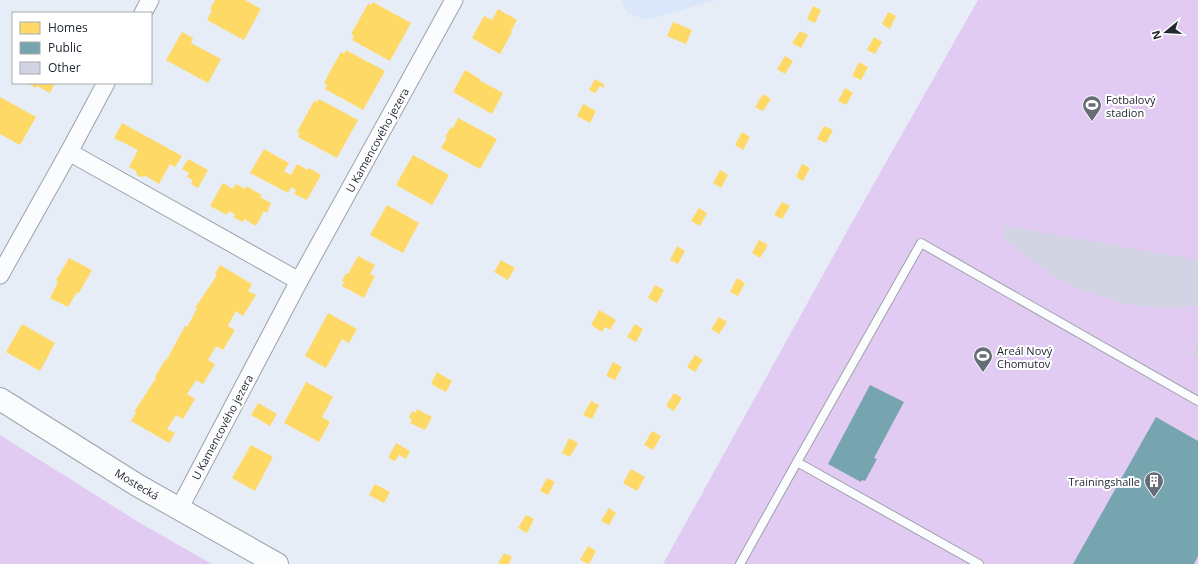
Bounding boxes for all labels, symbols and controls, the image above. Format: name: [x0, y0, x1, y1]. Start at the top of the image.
legend: [12, 12, 152, 84]
north arrow: [1146, 12, 1186, 52]
text: Homes: [48, 19, 88, 36]
text: N: [1147, 29, 1165, 42]
text: Public: [48, 39, 82, 56]
text: Other: [48, 59, 81, 76]
street label: U Kamencového jezera: [342, 85, 412, 195]
place label: Fotbalový stadion: [1106, 92, 1156, 120]
sports icon: Fotbalový stadion: [1081, 94, 1103, 122]
place label: Areál Nový Chomutov: [997, 343, 1053, 371]
sports icon: Areál Nový Chomutov: [972, 345, 994, 373]
street label: U Kamencového jezera: [188, 372, 256, 482]
street label: Mostecká: [112, 465, 162, 503]
building icon: Trainingshalle: [1143, 470, 1165, 498]
place label: Trainingshalle: [1068, 474, 1140, 489]

